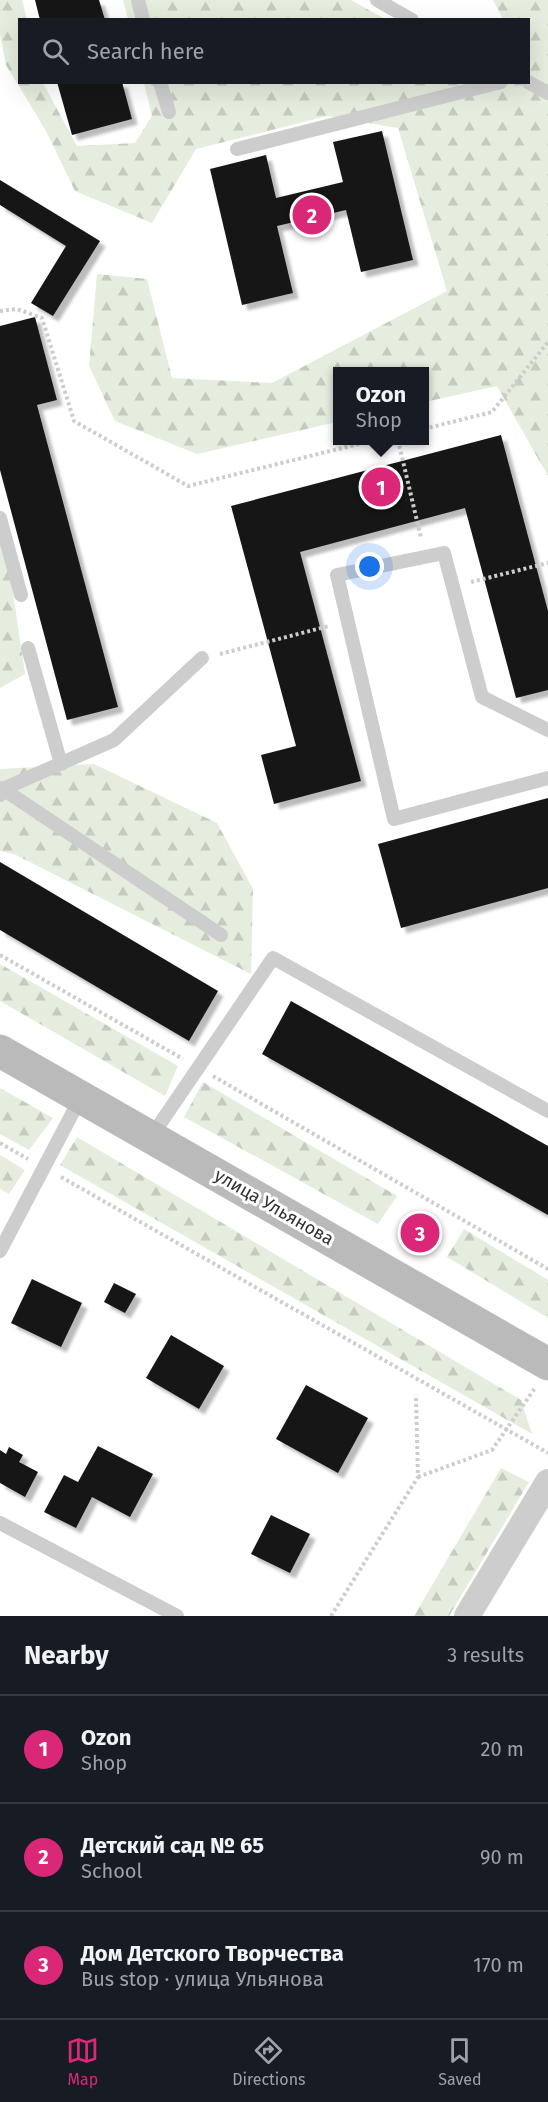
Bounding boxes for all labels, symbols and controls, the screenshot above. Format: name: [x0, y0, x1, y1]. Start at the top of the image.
search box: [18, 18, 530, 84]
icon: search: [39, 35, 72, 68]
text: Search here: [87, 38, 205, 65]
pin: 2: [292, 192, 332, 238]
popup: [333, 367, 429, 445]
text: Ozon: [356, 381, 406, 408]
text: Shop: [356, 408, 402, 432]
pin: 1: [362, 464, 400, 510]
your location: [355, 552, 384, 581]
street label: улица Ульянова: [210, 1164, 338, 1250]
pin: 3: [400, 1210, 440, 1256]
text: Nearby: [24, 1640, 109, 1671]
text: 3 results: [447, 1643, 524, 1667]
text: Ozon: [81, 1724, 131, 1751]
text: 1: [39, 1737, 48, 1761]
text: 20 m: [481, 1737, 524, 1761]
text: Shop: [81, 1751, 127, 1775]
text: Детский сад № 65: [81, 1832, 264, 1859]
text: 2: [38, 1845, 49, 1869]
text: 90 m: [480, 1845, 524, 1869]
text: School: [81, 1859, 142, 1883]
text: Дом Детского Творчества: [81, 1940, 344, 1967]
text: 3: [38, 1953, 49, 1977]
text: 170 m: [473, 1953, 524, 1977]
text: Bus stop · улица Ульянова: [81, 1967, 324, 1991]
tab: Map: [66, 2034, 99, 2089]
tab: Directions: [232, 2034, 306, 2089]
tab: Saved: [438, 2034, 482, 2089]

